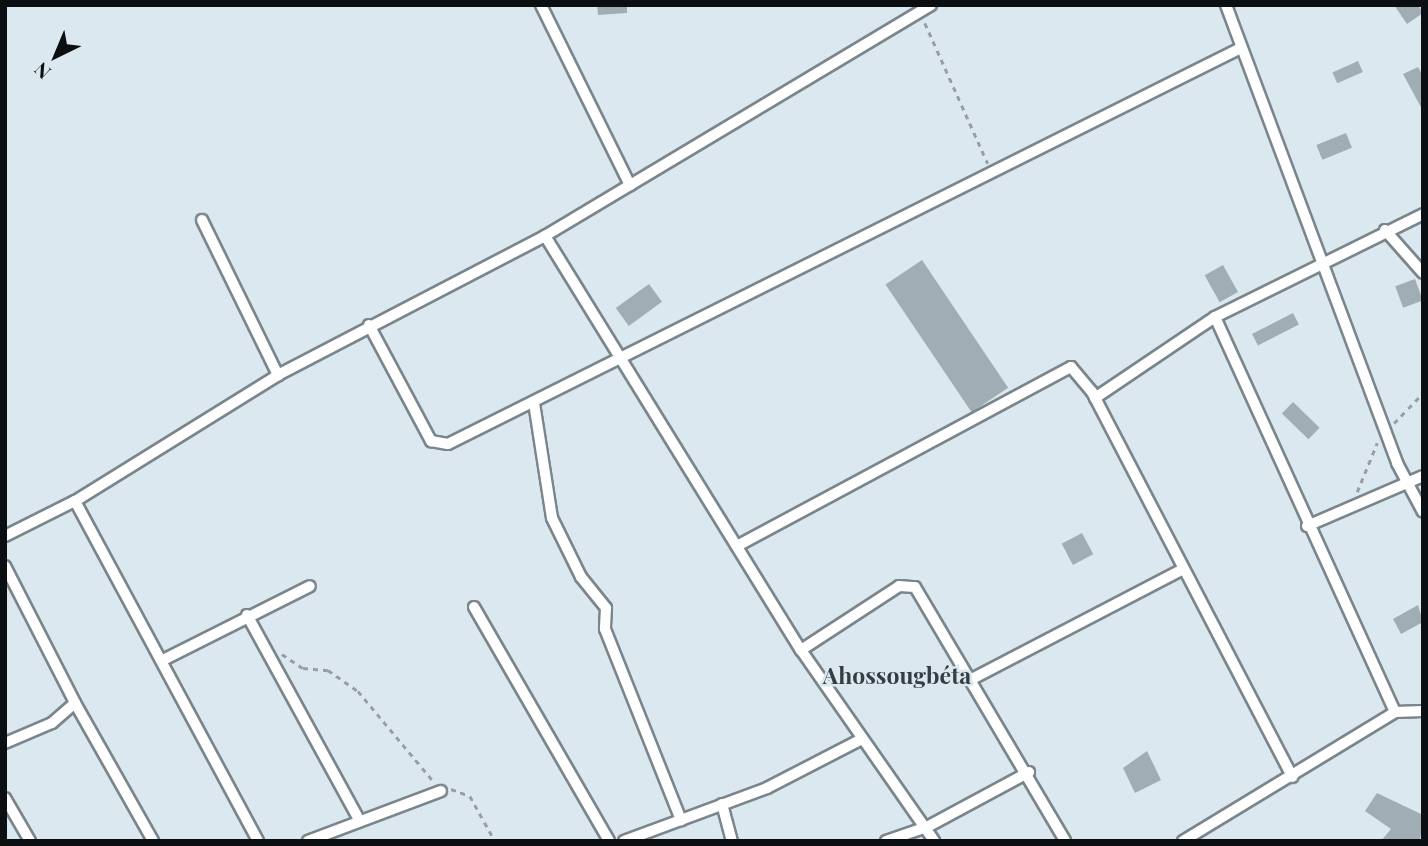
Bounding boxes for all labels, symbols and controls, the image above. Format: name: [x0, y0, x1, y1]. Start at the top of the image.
north arrow: [21, 21, 91, 91]
text: N: [28, 57, 56, 86]
district label: Ahossougbéta: [823, 661, 971, 689]

